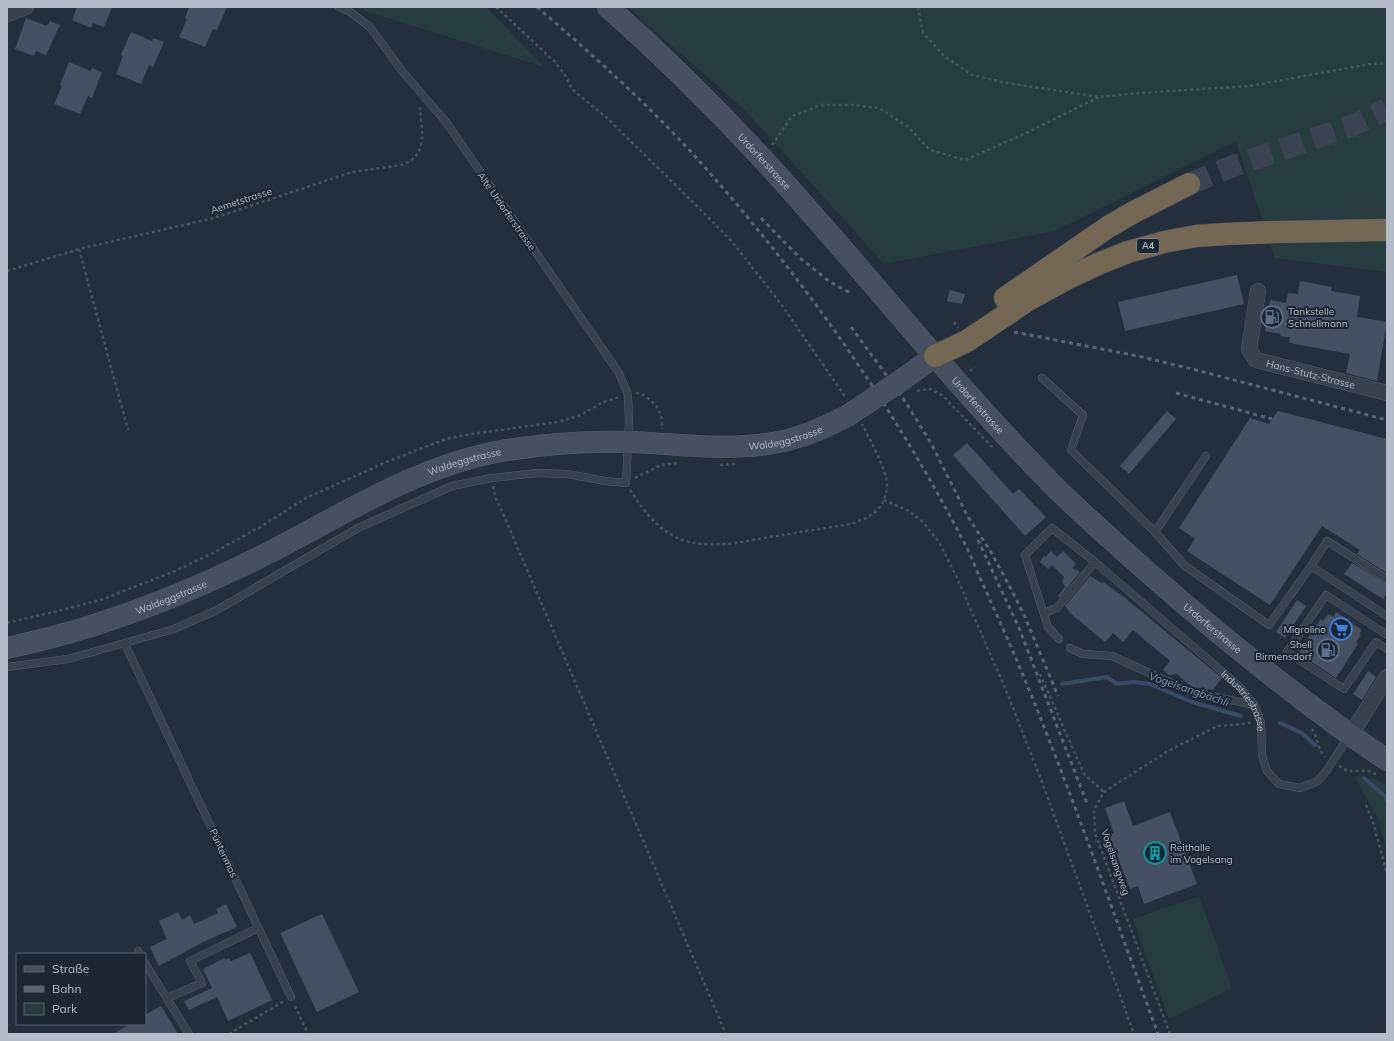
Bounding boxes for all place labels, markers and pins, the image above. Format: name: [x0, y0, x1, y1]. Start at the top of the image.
fuel station icon: Tankstelle Schnellmann: [1259, 304, 1285, 330]
place label: Tankstelle Schnellmann: [1288, 305, 1348, 330]
supermarket icon: Migrolino: [1328, 616, 1354, 642]
place label: Migrolino: [1283, 623, 1326, 636]
fuel station icon: Shell Birmensdorf: [1315, 637, 1341, 663]
place label: Shell Birmensdorf: [1255, 638, 1313, 663]
building icon: Reithalle im Vogelsang: [1142, 840, 1168, 866]
place label: Reithalle im Vogelsang: [1170, 841, 1233, 866]

